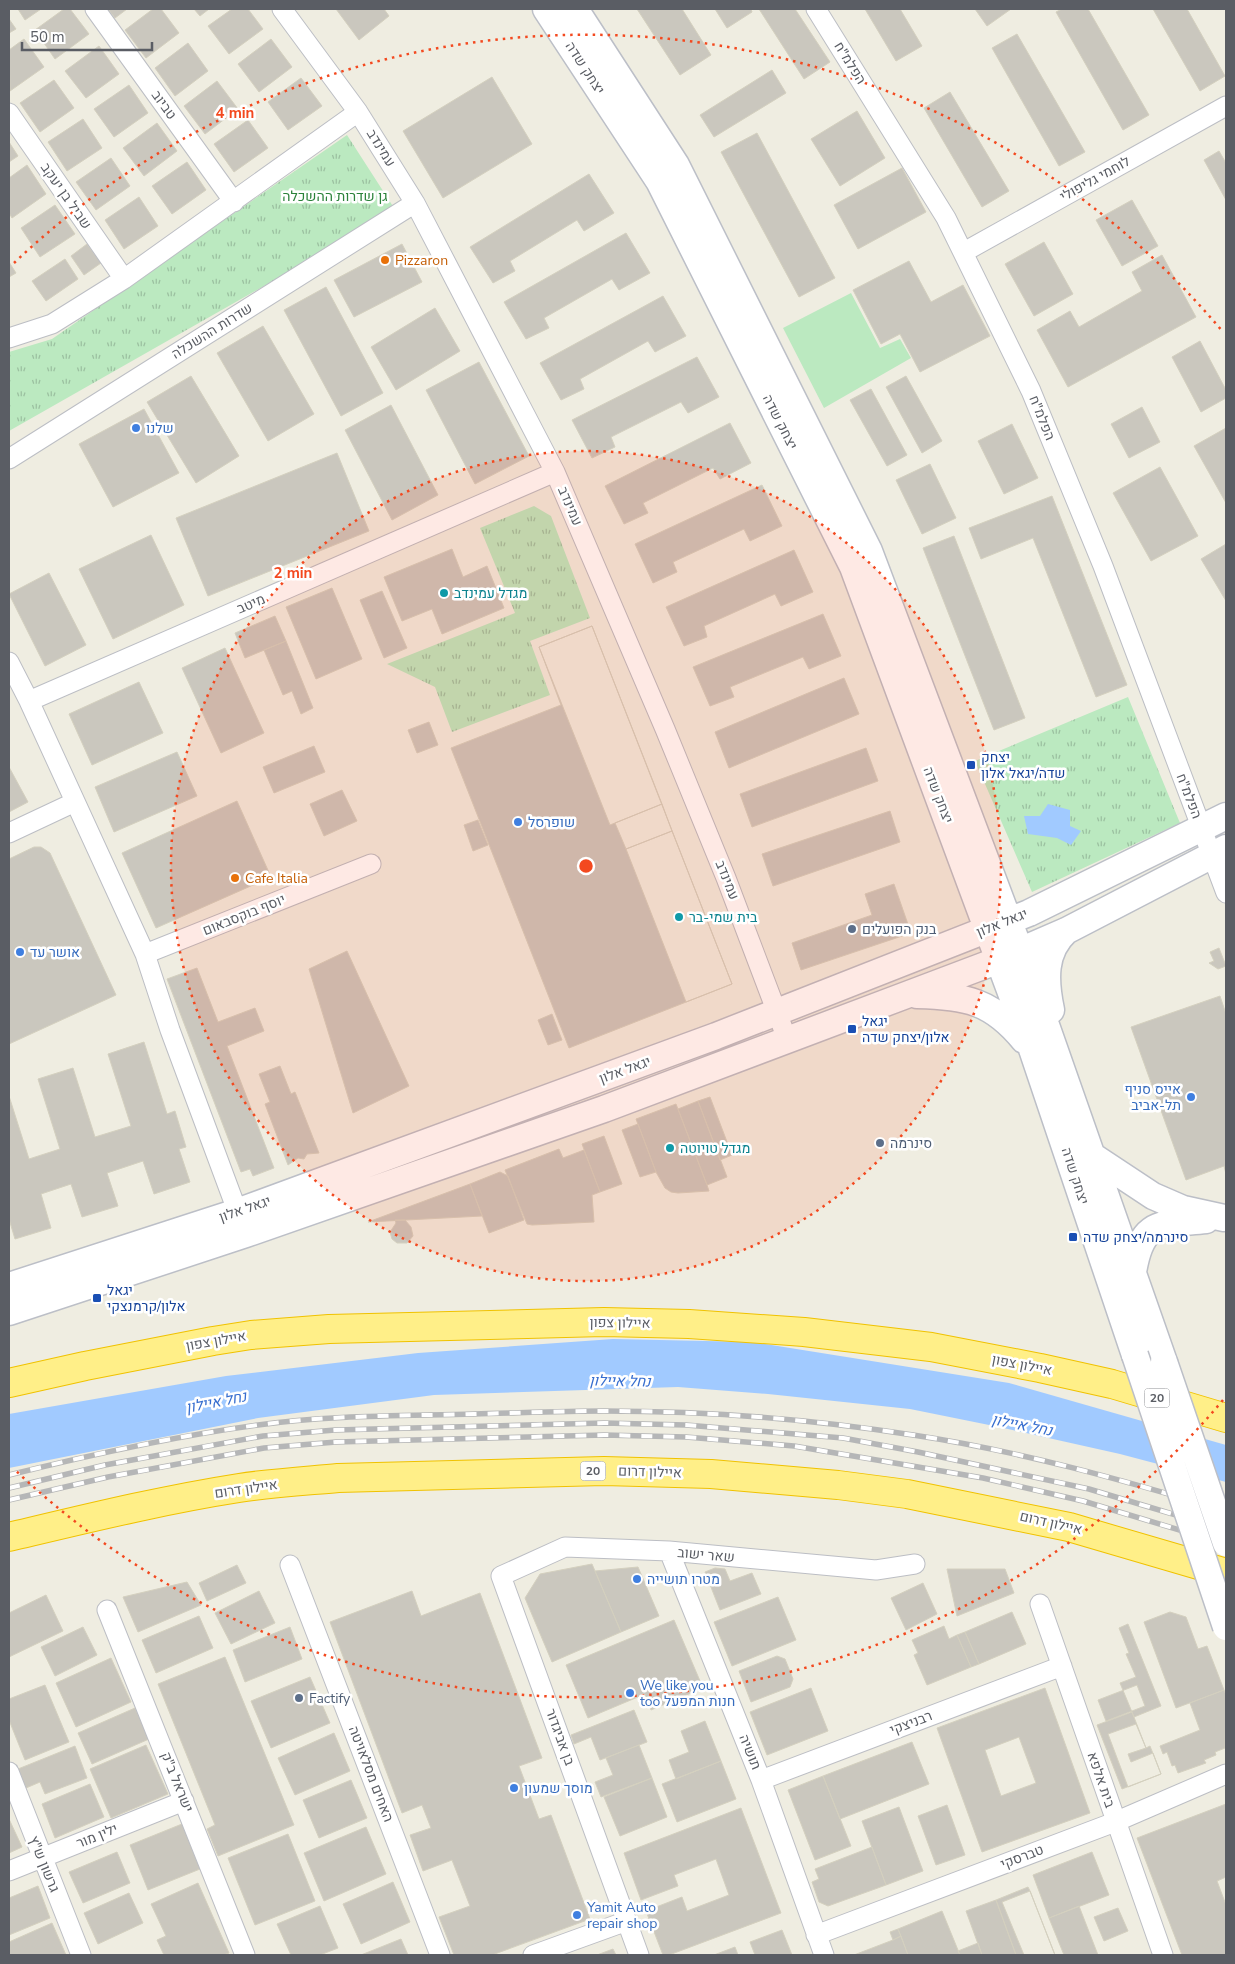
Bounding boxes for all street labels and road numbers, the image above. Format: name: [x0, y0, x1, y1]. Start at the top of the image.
street label: יצחק שדה: [561, 38, 609, 98]
street label: הפלמ"ח: [829, 38, 871, 88]
street label: טביוב: [147, 87, 181, 123]
street label: עמינדב: [362, 126, 400, 170]
street label: לוחמי גליפולי: [1056, 152, 1134, 206]
street label: שביל בן יעקב: [36, 159, 96, 233]
street label: שדרות ההשכלה: [168, 298, 256, 364]
street label: יצחק שדה: [758, 391, 802, 453]
street label: הפלמ"ח: [1024, 393, 1060, 443]
street label: עמינדב: [553, 483, 587, 529]
street label: מיטב: [234, 590, 268, 618]
street label: יצחק שדה: [919, 764, 957, 826]
street label: הפלמ"ח: [1172, 771, 1206, 821]
street label: עמינדב: [711, 857, 743, 903]
street label: יוסף בוקסבאום: [200, 890, 288, 940]
street label: יגאל אלון: [974, 904, 1030, 942]
street label: יגאל אלון: [596, 1052, 654, 1088]
street label: יצחק שדה: [1057, 1145, 1093, 1207]
street label: יגאל אלון: [216, 1191, 274, 1227]
street label: איילון צפון: [589, 1313, 651, 1333]
street label: איילון צפון: [184, 1326, 248, 1356]
street label: איילון צפון: [990, 1350, 1054, 1380]
road number: 20: [1144, 1389, 1170, 1408]
street label: איילון דרום: [618, 1461, 682, 1483]
road number: 20: [580, 1462, 606, 1480]
street label: איילון דרום: [213, 1475, 279, 1503]
street label: איילון דרום: [1018, 1507, 1084, 1539]
street label: שאר ישוב: [677, 1543, 735, 1567]
street label: בן אביגדור: [541, 1706, 579, 1769]
street label: רבניצקי: [887, 1706, 935, 1740]
street label: האחים מסלאויטה: [344, 1723, 398, 1825]
street label: תושיה: [734, 1732, 766, 1772]
street label: ישראל ב"ק: [156, 1749, 198, 1815]
street label: בית אלפא: [1083, 1750, 1120, 1811]
street label: ילין מור: [73, 1819, 121, 1853]
street label: גרשון ש"ץ: [24, 1833, 64, 1895]
street label: טברסקי: [998, 1840, 1046, 1874]

